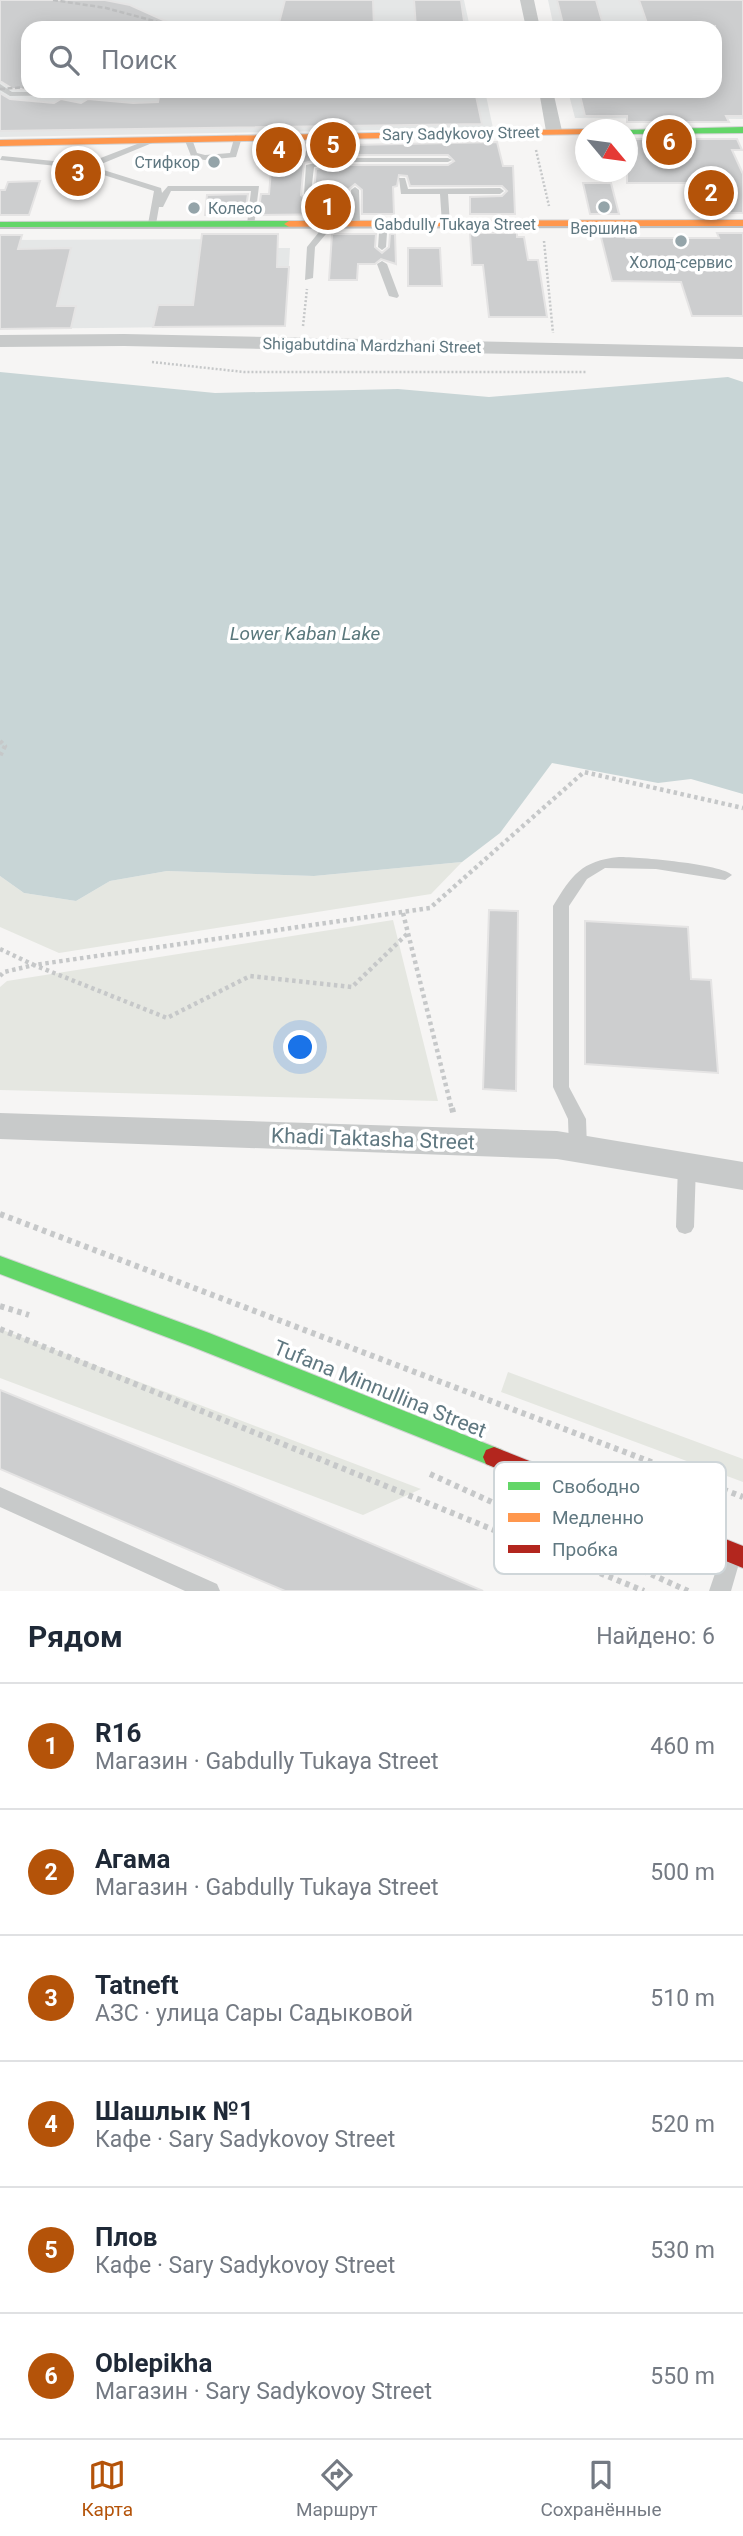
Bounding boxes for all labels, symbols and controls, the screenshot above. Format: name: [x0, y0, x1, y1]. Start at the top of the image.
search box: [21, 21, 722, 98]
icon: search: [45, 41, 83, 79]
text: Поиск: [101, 45, 177, 75]
pin: 6: [646, 116, 692, 168]
pin: 5: [310, 119, 356, 171]
north arrow: [575, 119, 638, 182]
street label: Sary Sadykovoy Street: [382, 123, 540, 144]
pin: 4: [256, 124, 302, 176]
pin: 3: [55, 147, 101, 199]
place label: Стифкор: [134, 153, 200, 172]
marker: Стифкор: [206, 154, 222, 170]
pin: 2: [688, 167, 734, 219]
pin: 1: [305, 181, 351, 233]
place label: Колесо: [208, 199, 262, 218]
marker: Вершина: [596, 199, 612, 215]
marker: Колесо: [186, 200, 202, 216]
street label: Gabdully Tukaya Street: [374, 215, 536, 234]
place label: Вершина: [570, 219, 638, 238]
marker: Холод-сервис: [673, 233, 689, 249]
place label: Холод-сервис: [629, 253, 733, 272]
street label: Shigabutdina Mardzhani Street: [262, 334, 481, 357]
water label: Lower Kaban Lake: [230, 622, 381, 645]
your location: [283, 1030, 317, 1064]
street label: Khadi Taktasha Street: [271, 1123, 476, 1155]
street label: Tufana Minnullina Street: [270, 1335, 490, 1443]
legend: [494, 1462, 726, 1574]
text: Свободно: [552, 1475, 640, 1498]
text: Медленно: [552, 1506, 644, 1529]
text: Пробка: [552, 1538, 618, 1561]
text: Рядом: [28, 1619, 123, 1654]
text: Найдено: 6: [596, 1623, 715, 1650]
text: R16: [95, 1718, 142, 1748]
text: 1: [44, 1733, 58, 1760]
text: 460 m: [650, 1733, 715, 1760]
text: Магазин · Gabdully Tukaya Street: [95, 1748, 438, 1775]
text: Агама: [95, 1844, 171, 1874]
text: 2: [44, 1859, 58, 1886]
text: 500 m: [650, 1859, 715, 1886]
text: Магазин · Gabdully Tukaya Street: [95, 1874, 438, 1901]
text: Tatneft: [95, 1970, 179, 2000]
text: 3: [44, 1985, 58, 2012]
text: 510 m: [650, 1985, 715, 2012]
text: АЗС · улица Сары Садыковой: [95, 2000, 413, 2027]
text: Шашлык №1: [95, 2096, 254, 2126]
text: 4: [44, 2111, 58, 2138]
text: 520 m: [650, 2111, 715, 2138]
text: Кафе · Sary Sadykovoy Street: [95, 2126, 395, 2153]
text: Плов: [95, 2222, 158, 2252]
text: 5: [44, 2237, 58, 2264]
text: 530 m: [650, 2237, 715, 2264]
text: Кафе · Sary Sadykovoy Street: [95, 2252, 395, 2279]
text: Oblepikha: [95, 2348, 212, 2378]
text: 6: [44, 2363, 58, 2390]
text: 550 m: [650, 2363, 715, 2390]
text: Магазин · Sary Sadykovoy Street: [95, 2378, 432, 2405]
tab: Карта: [81, 2456, 133, 2521]
tab: Маршрут: [296, 2456, 378, 2521]
tab: Сохранённые: [540, 2456, 662, 2521]

